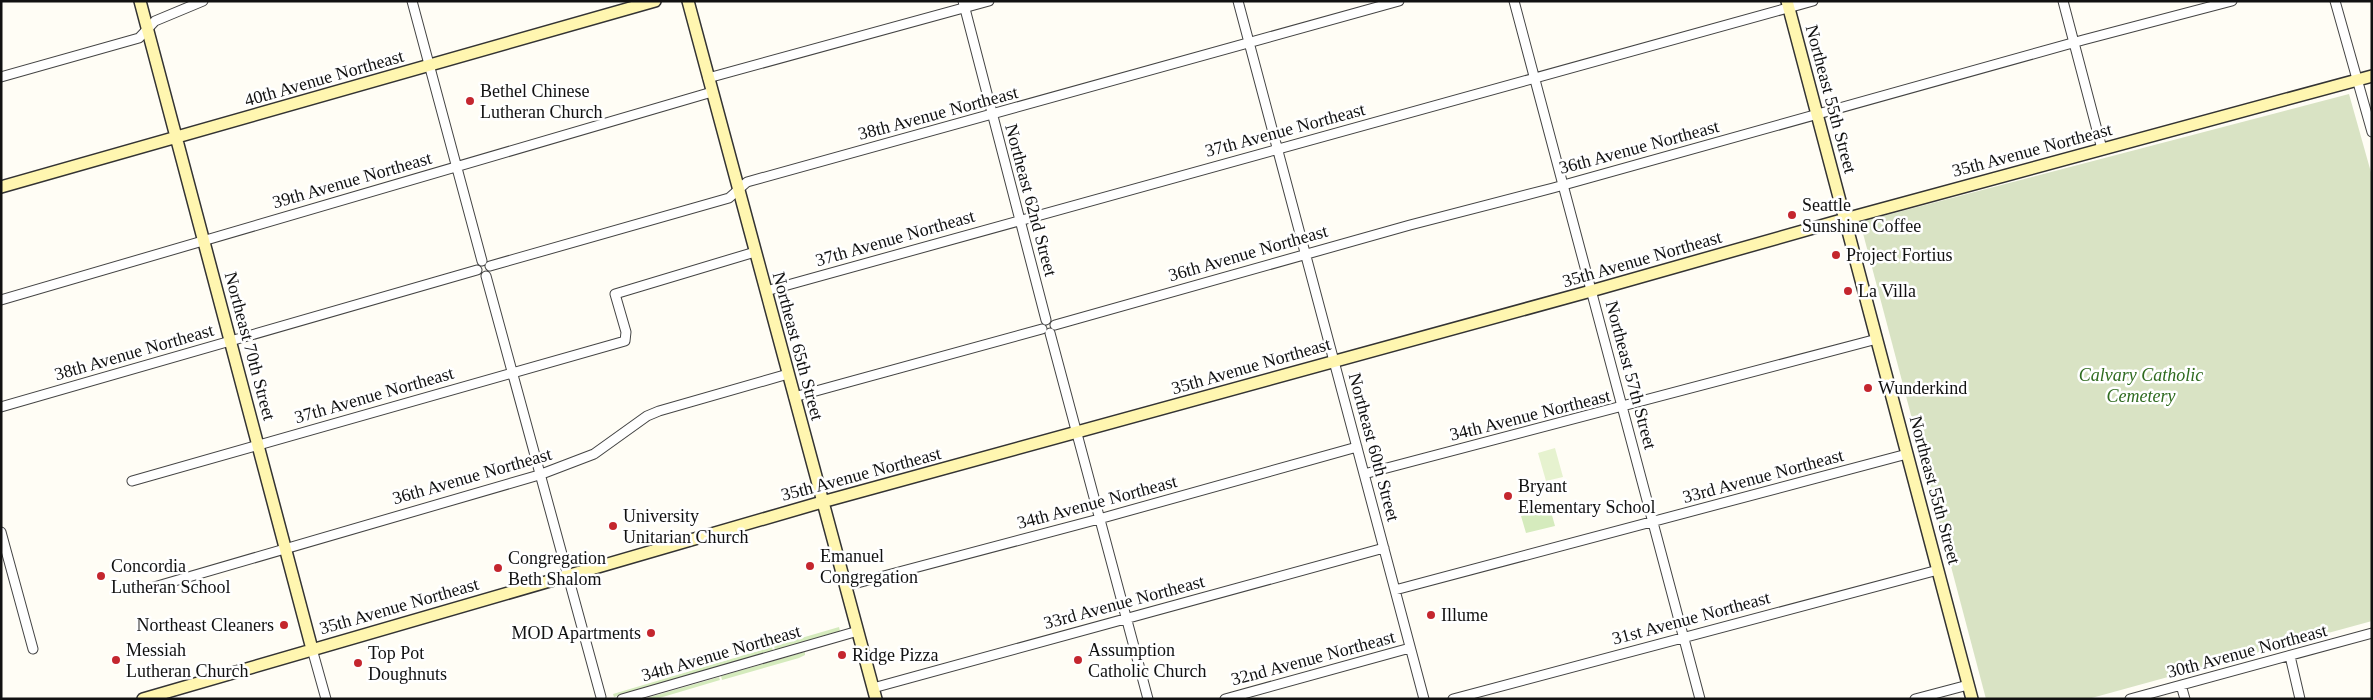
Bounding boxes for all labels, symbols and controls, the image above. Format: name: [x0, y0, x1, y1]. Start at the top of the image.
street label: Northeast 55th Street: [1802, 23, 1860, 175]
street label: 40th Avenue Northeast: [242, 46, 406, 110]
place label: Bethel Chinese Lutheran Church: [480, 81, 602, 122]
street label: 38th Avenue Northeast: [856, 82, 1020, 144]
marker: Bethel Chinese Lutheran Church: [464, 95, 476, 107]
street label: 37th Avenue Northeast: [1203, 99, 1367, 161]
street label: 36th Avenue Northeast: [1557, 116, 1721, 178]
street label: 35th Avenue Northeast: [1950, 119, 2114, 181]
street label: Northeast 62nd Street: [1001, 122, 1061, 278]
street label: 39th Avenue Northeast: [270, 148, 434, 212]
place label: Seattle Sunshine Coffee: [1802, 195, 1921, 236]
street label: 37th Avenue Northeast: [813, 206, 977, 270]
marker: Seattle Sunshine Coffee: [1786, 209, 1798, 221]
street label: 36th Avenue Northeast: [1166, 221, 1330, 285]
street label: 35th Avenue Northeast: [1560, 227, 1724, 291]
place label: Project Fortius: [1846, 245, 1953, 265]
marker: Project Fortius: [1830, 249, 1842, 261]
street label: Northeast 70th Street: [221, 270, 279, 422]
street label: Northeast 65th Street: [769, 270, 827, 422]
place label: La Villa: [1858, 281, 1916, 301]
marker: La Villa: [1842, 285, 1854, 297]
street label: Northeast 57th Street: [1602, 299, 1660, 451]
street label: 38th Avenue Northeast: [52, 320, 216, 384]
street label: 35th Avenue Northeast: [1169, 334, 1333, 398]
street label: 37th Avenue Northeast: [292, 363, 456, 427]
park label: Calvary Catholic Cemetery: [2079, 365, 2203, 406]
street label: Northeast 60th Street: [1345, 371, 1403, 523]
place label: Wunderkind: [1878, 378, 1967, 398]
marker: Wunderkind: [1862, 382, 1874, 394]
street label: 34th Avenue Northeast: [1448, 385, 1612, 445]
street label: Northeast 55th Street: [1906, 414, 1964, 566]
street label: 35th Avenue Northeast: [779, 443, 943, 505]
street label: 36th Avenue Northeast: [390, 444, 554, 508]
street label: 33rd Avenue Northeast: [1680, 445, 1846, 507]
street label: 34th Avenue Northeast: [1015, 471, 1179, 533]
place label: Bryant Elementary School: [1518, 476, 1655, 517]
marker: Bryant Elementary School: [1502, 490, 1514, 502]
place label: University Unitarian Church: [623, 506, 748, 547]
marker: University Unitarian Church: [607, 520, 619, 532]
place label: Emanuel Congregation: [820, 546, 918, 587]
place label: Congregation Beth Shalom: [508, 548, 606, 589]
place label: Concordia Lutheran School: [111, 556, 230, 597]
marker: Emanuel Congregation: [804, 560, 816, 572]
marker: Congregation Beth Shalom: [492, 562, 504, 574]
marker: Concordia Lutheran School: [95, 570, 107, 582]
street label: 33rd Avenue Northeast: [1041, 571, 1207, 633]
street label: 35th Avenue Northeast: [317, 574, 481, 638]
street label: 31st Avenue Northeast: [1610, 587, 1772, 649]
place label: Illume: [1441, 605, 1488, 625]
marker: Illume: [1425, 609, 1437, 621]
place label: Northeast Cleaners: [137, 615, 274, 635]
marker: Northeast Cleaners: [278, 619, 290, 631]
street label: 30th Avenue Northeast: [2165, 620, 2329, 682]
street label: 34th Avenue Northeast: [639, 621, 803, 685]
place label: MOD Apartments: [512, 623, 641, 643]
marker: MOD Apartments: [645, 627, 657, 639]
street label: 32nd Avenue Northeast: [1229, 627, 1397, 689]
place label: Messiah Lutheran Church: [126, 640, 248, 681]
place label: Assumption Catholic Church: [1088, 640, 1206, 681]
place label: Top Pot Doughnuts: [368, 643, 447, 684]
place label: Ridge Pizza: [852, 645, 938, 665]
marker: Ridge Pizza: [836, 649, 848, 661]
marker: Messiah Lutheran Church: [110, 654, 122, 666]
marker: Assumption Catholic Church: [1072, 654, 1084, 666]
marker: Top Pot Doughnuts: [352, 657, 364, 669]

